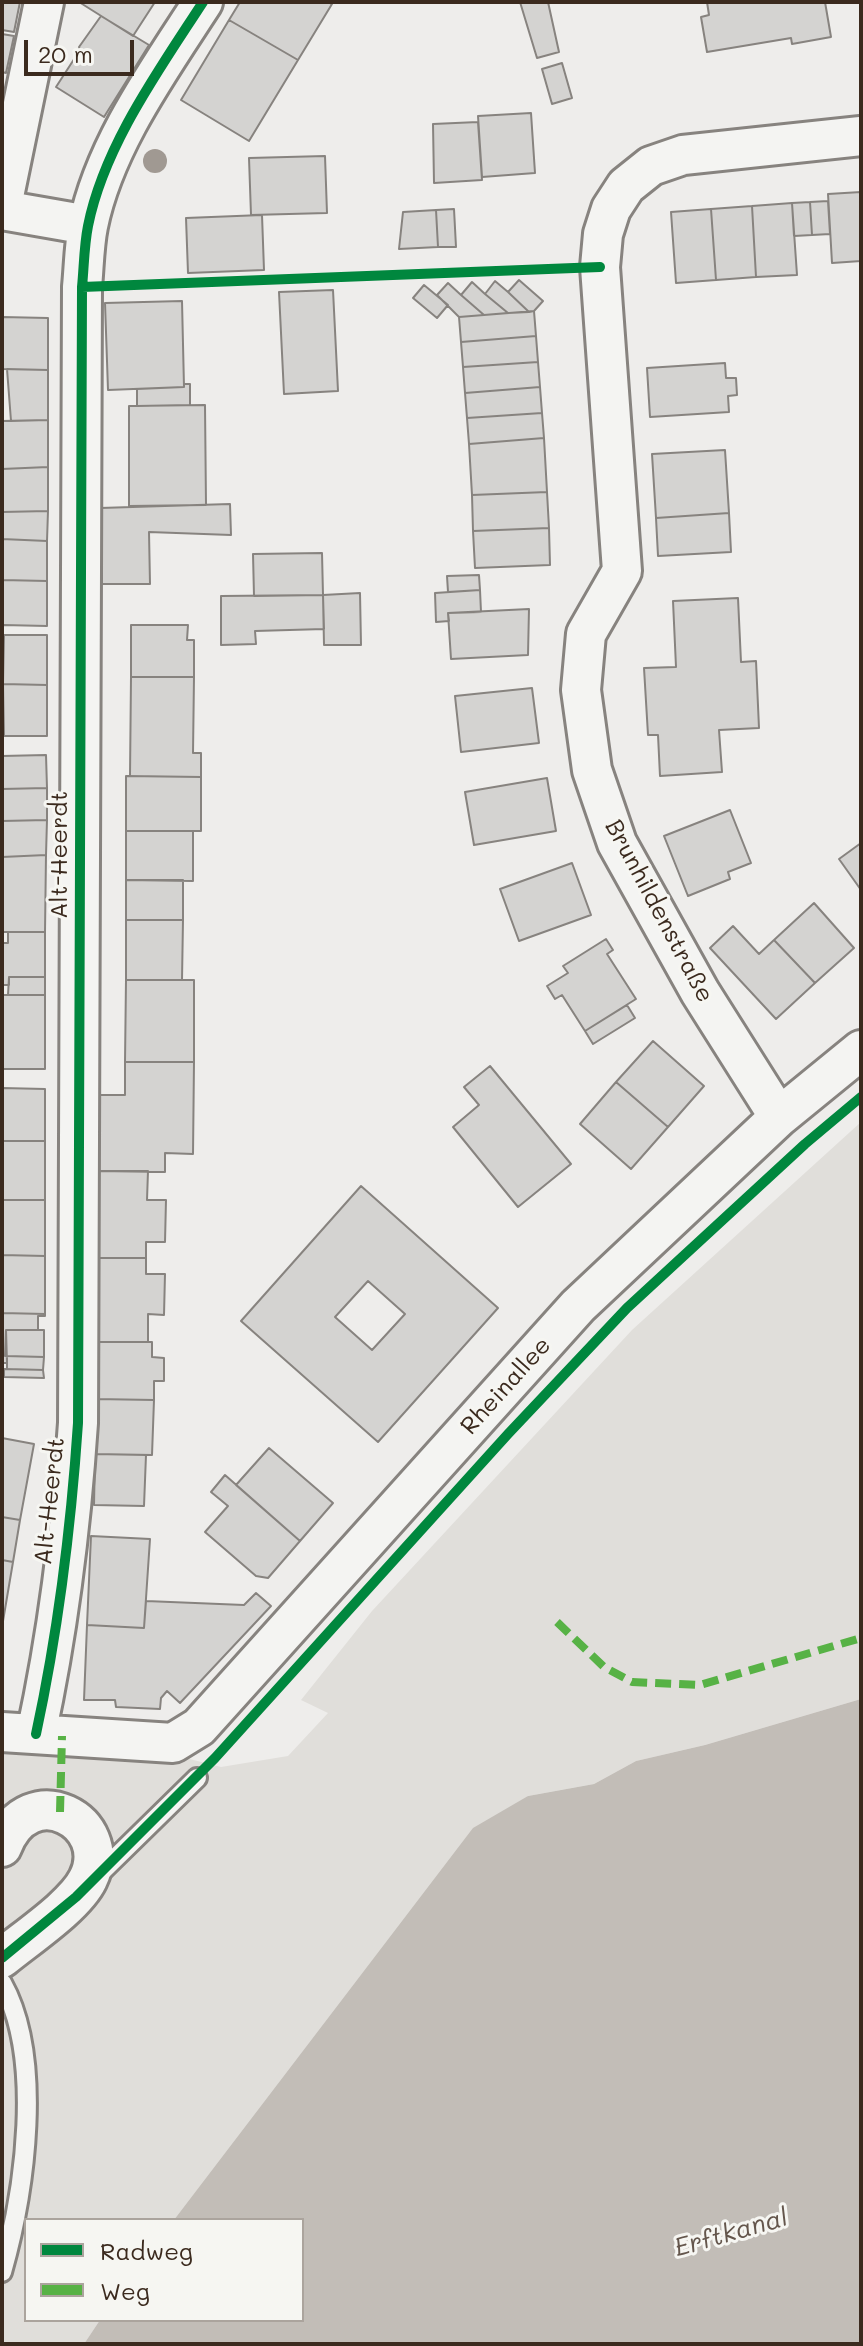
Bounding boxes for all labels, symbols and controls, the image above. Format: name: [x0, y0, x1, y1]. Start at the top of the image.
scale bar: [28, 24, 138, 74]
text: 20 m: [38, 38, 93, 69]
street label: Alt-Heerdt: [46, 791, 74, 919]
street label: Brunhildenstraße: [599, 815, 719, 1007]
street label: Rheinallee: [455, 1331, 557, 1441]
street label: Alt-Heerdt: [29, 1436, 71, 1566]
water label: Erftkanal: [671, 2202, 791, 2264]
legend: [24, 2218, 304, 2322]
text: Radweg: [100, 2235, 193, 2266]
text: Weg: [100, 2275, 150, 2306]

